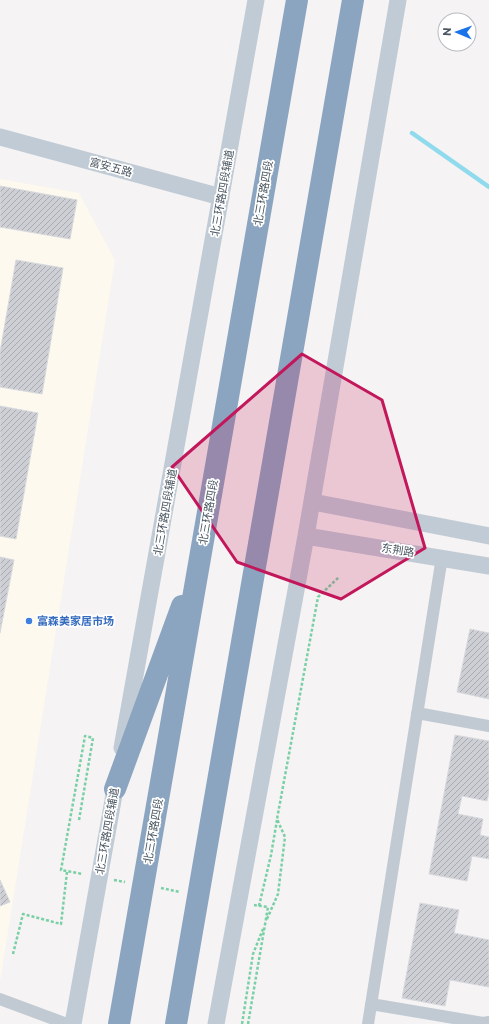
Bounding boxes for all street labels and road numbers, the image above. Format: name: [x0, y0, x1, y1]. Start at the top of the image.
street label: 北三环路四段辅道: [207, 148, 236, 237]
street label: 富安五路: [88, 155, 134, 178]
street label: 北三环路四段: [250, 159, 275, 227]
street label: 北三环路四段辅道: [150, 467, 179, 556]
street label: 北三环路四段: [195, 478, 220, 546]
street label: 东荆路: [381, 541, 415, 559]
street label: 北三环路四段辅道: [92, 786, 121, 875]
street label: 北三环路四段: [140, 797, 165, 865]

